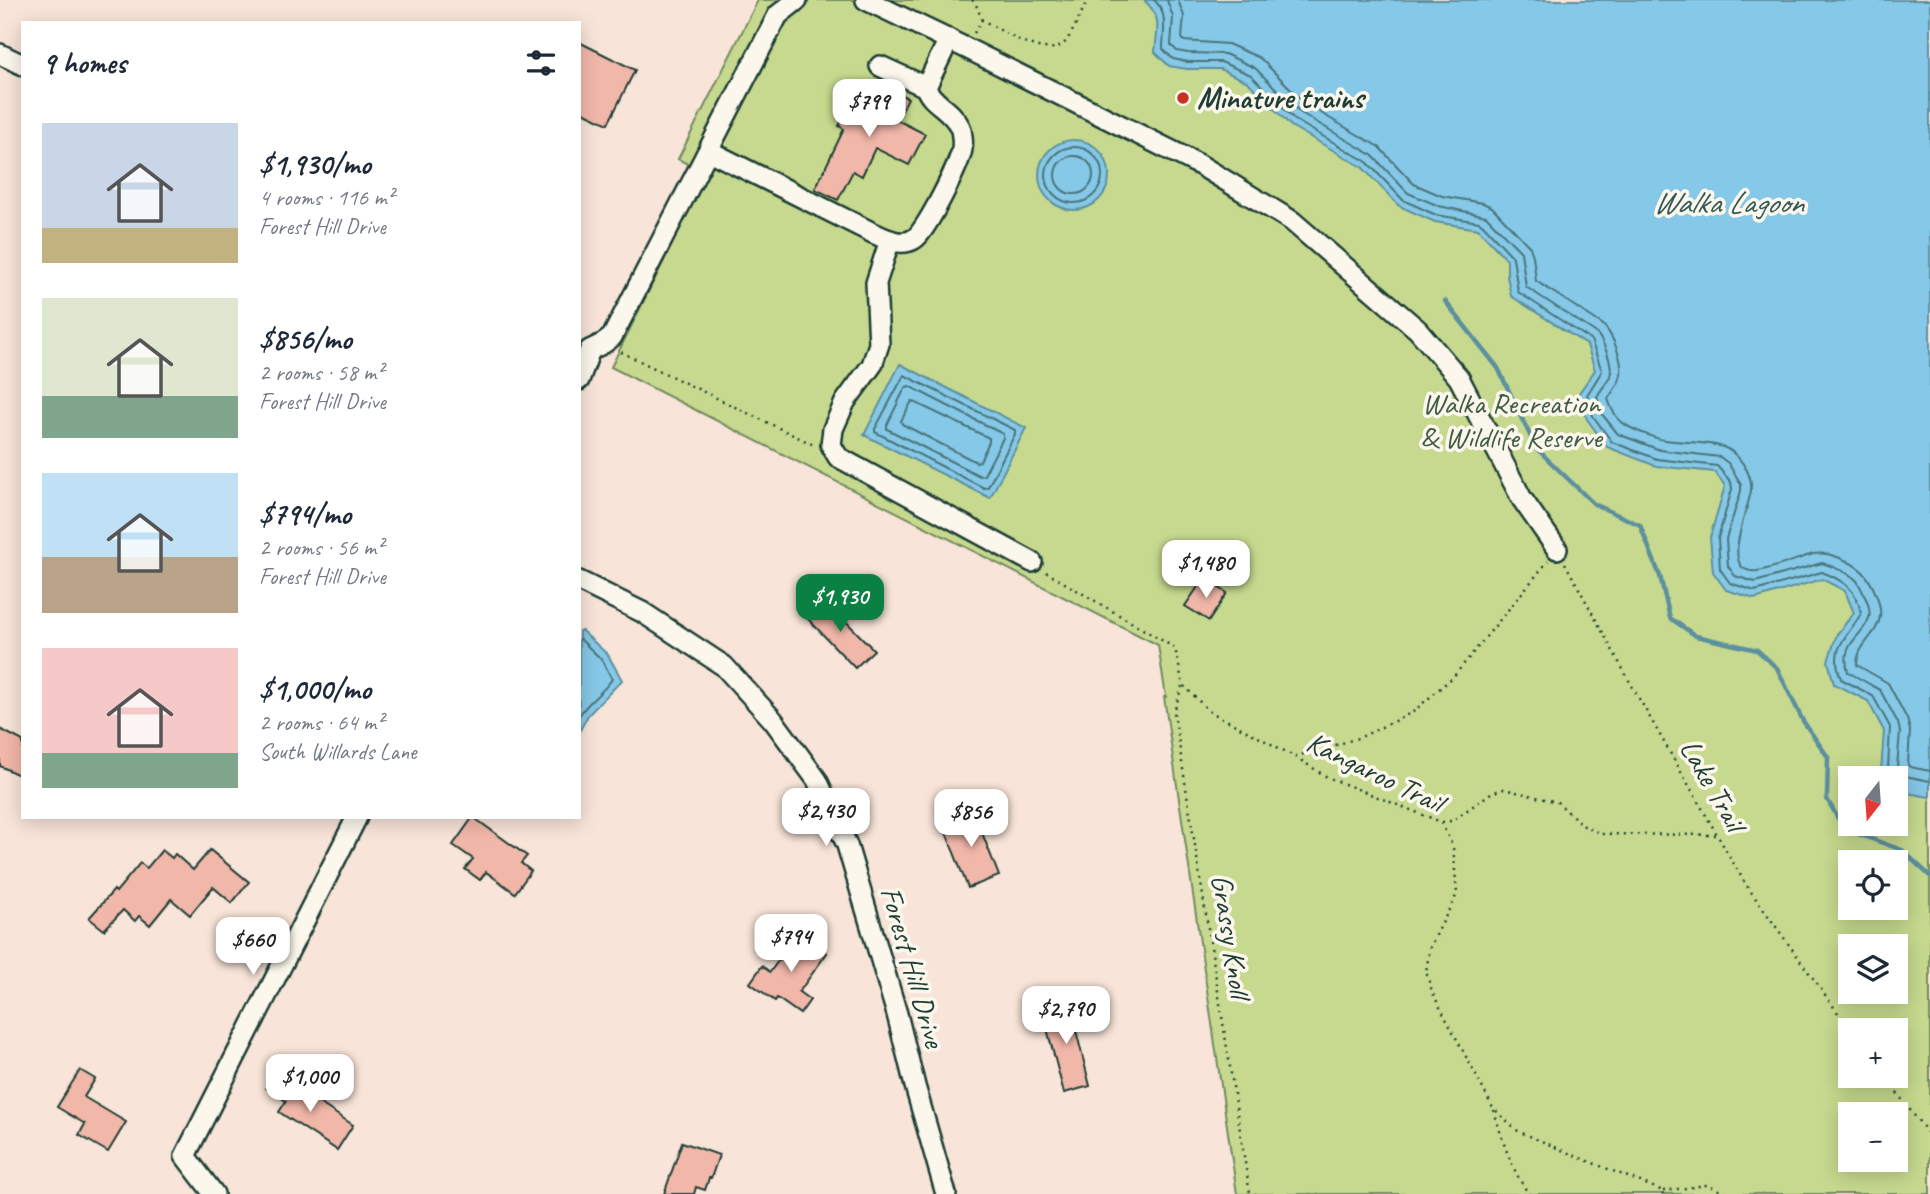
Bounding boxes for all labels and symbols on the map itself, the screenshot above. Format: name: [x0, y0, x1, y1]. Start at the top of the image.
place label: Minature trains: [1197, 79, 1367, 117]
pin: $799: [828, 80, 910, 139]
marker: Minature trains: [1175, 90, 1191, 106]
water label: Walka Lagoon: [1653, 182, 1805, 223]
park label: Walka Recreation & Wildlife Reserve: [1420, 384, 1604, 456]
pin: $1,480: [1149, 540, 1263, 600]
pin: $1,930: [783, 574, 897, 634]
street label: Kangaroo Trail: [1301, 723, 1454, 823]
street label: Lake Trail: [1672, 732, 1757, 842]
north arrow: [1838, 766, 1908, 836]
pin: $2,430: [769, 788, 883, 848]
pin: $856: [930, 790, 1012, 849]
street label: Grassy Knoll: [1203, 872, 1260, 1005]
street label: Forest Hill Drive: [872, 882, 955, 1054]
pin: $794: [750, 914, 832, 974]
pin: $660: [212, 918, 294, 977]
pin: $2,790: [1009, 986, 1123, 1046]
pin: $1,000: [253, 1054, 367, 1114]

